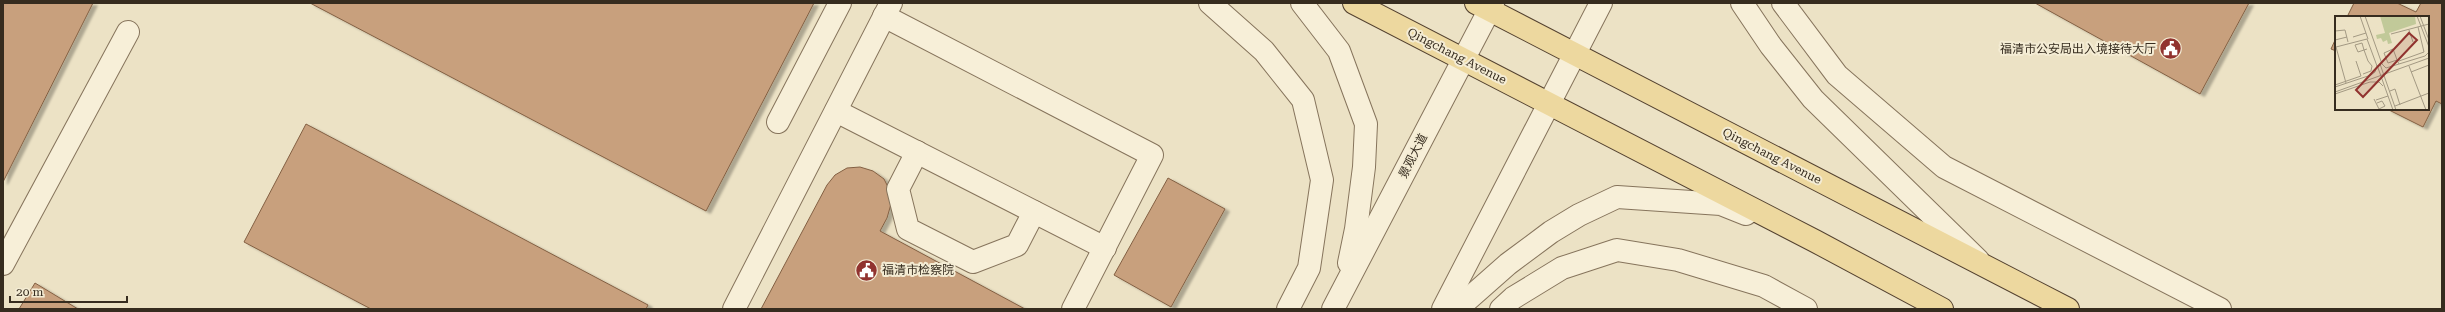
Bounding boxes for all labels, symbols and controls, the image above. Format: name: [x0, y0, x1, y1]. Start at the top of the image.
inset map: [2335, 16, 2429, 110]
street label: Qingchang Avenue: [1405, 25, 1509, 87]
public building icon: 福清市公安局出入境接待大厅: [2158, 36, 2184, 62]
place label: 福清市公安局出入境接待大厅: [2000, 42, 2156, 56]
street label: Qingchang Avenue: [1720, 125, 1824, 187]
street label: 景观大道: [1396, 131, 1430, 181]
public building icon: 福清市检察院: [854, 257, 880, 283]
place label: 福清市检察院: [882, 263, 954, 277]
scale bar: [10, 278, 127, 304]
text: 20 m: [16, 285, 43, 299]

